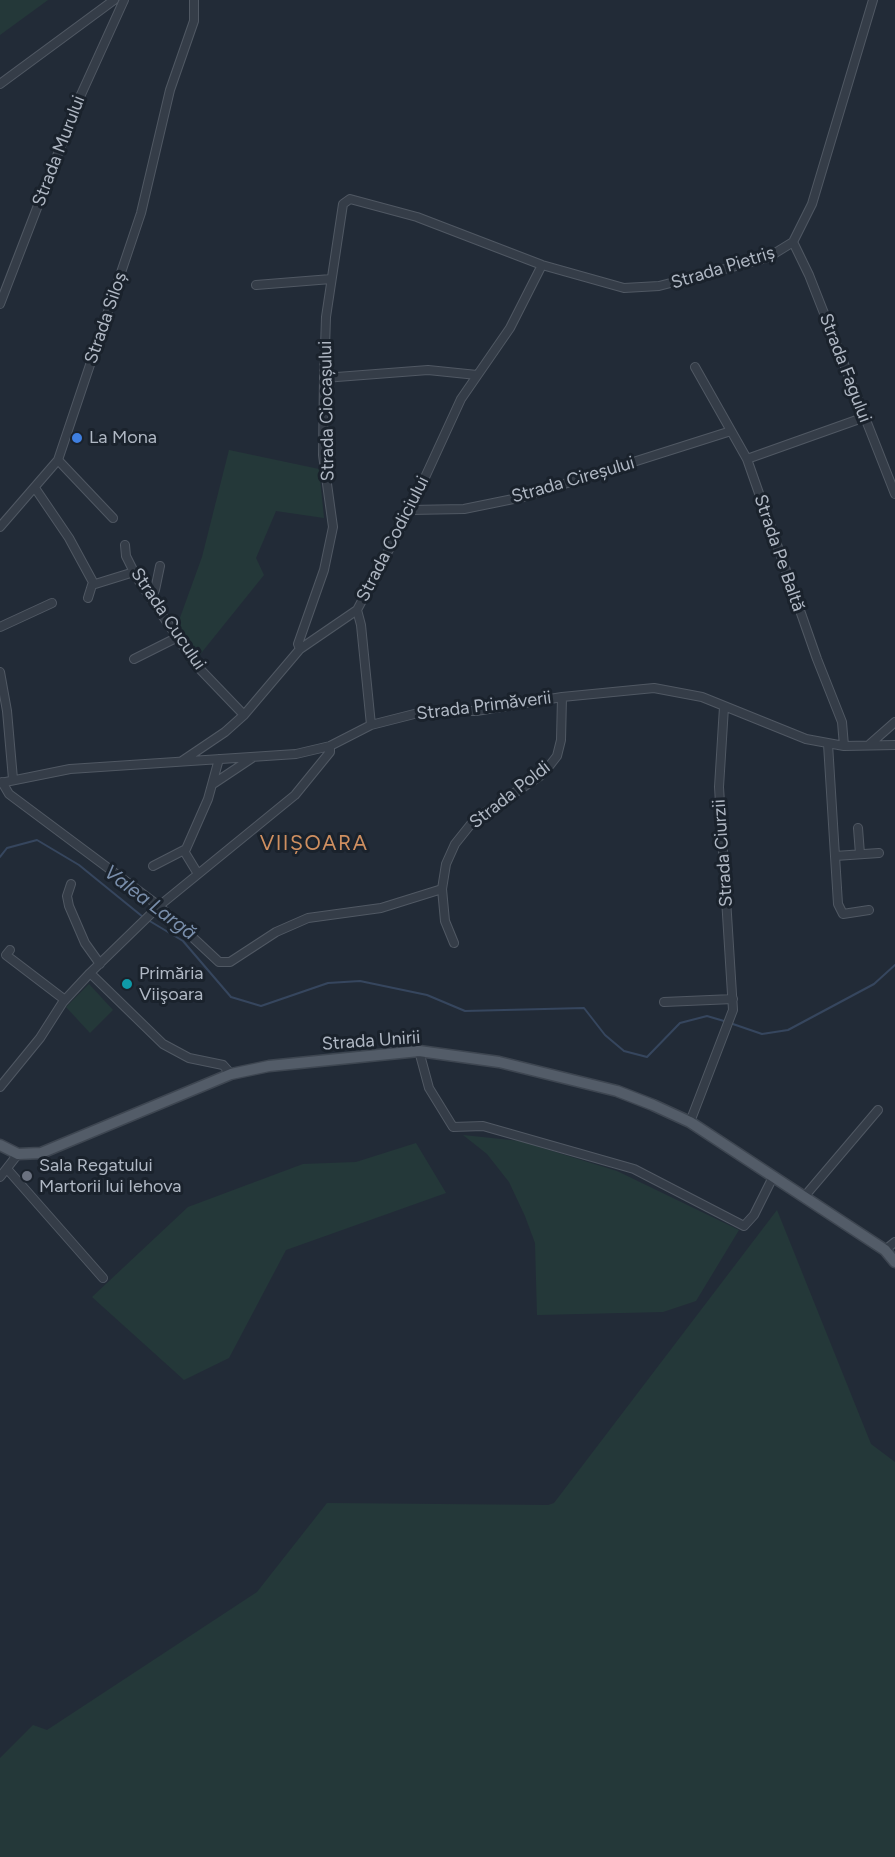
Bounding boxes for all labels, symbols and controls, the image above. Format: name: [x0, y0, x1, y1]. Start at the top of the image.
street label: Strada Murului: [28, 93, 90, 209]
street label: Strada Pietriș: [669, 242, 777, 294]
street label: Strada Siloș: [80, 269, 132, 367]
street label: Strada Fagului: [814, 310, 876, 426]
street label: Strada Ciocașului: [315, 341, 339, 481]
place label: La Mona: [89, 427, 157, 449]
marker: La Mona: [70, 431, 84, 445]
street label: Strada Cireșului: [509, 452, 637, 508]
street label: Strada Codiciului: [352, 473, 434, 605]
street label: Strada Pe Baltă: [749, 492, 809, 614]
street label: Strada Cucului: [126, 564, 210, 674]
street label: Strada Primăverii: [415, 687, 553, 725]
street label: Strada Poldi: [465, 757, 555, 833]
street label: Strada Ciurzii: [708, 798, 738, 908]
district label: VIIȘOARA: [260, 831, 368, 857]
water label: Valea Largă: [99, 861, 201, 945]
place label: Primăria Viişoara: [139, 963, 204, 1006]
marker: Primăria Viişoara: [120, 977, 134, 991]
street label: Strada Unirii: [321, 1027, 421, 1055]
place label: Sala Regatului Martorii lui Iehova: [39, 1155, 181, 1198]
marker: Sala Regatului Martorii lui Iehova: [20, 1169, 34, 1183]

